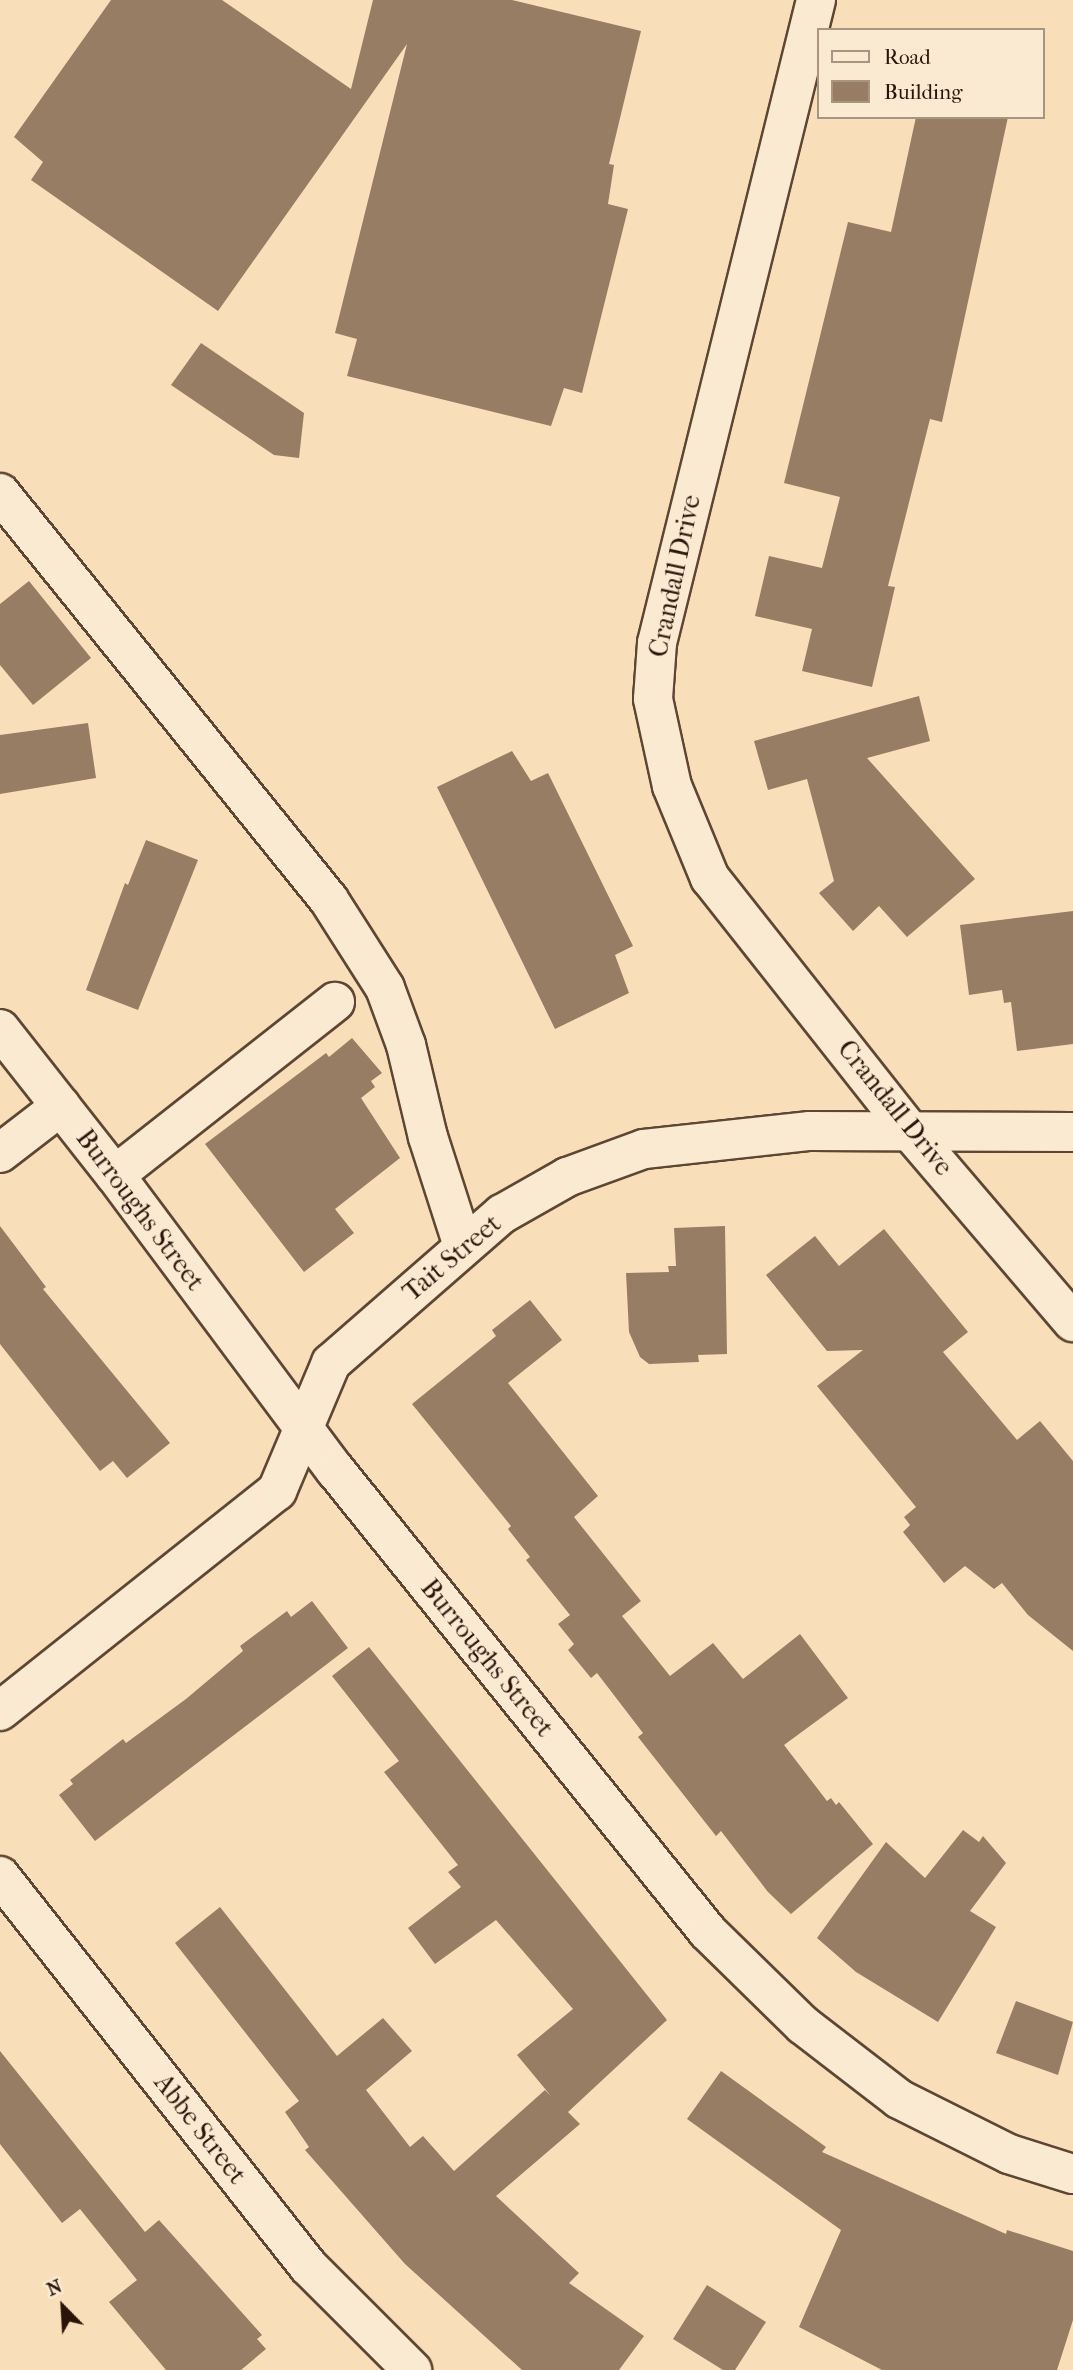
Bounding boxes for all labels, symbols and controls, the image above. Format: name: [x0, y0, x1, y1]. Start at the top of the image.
legend: [818, 28, 1045, 119]
text: Road: [884, 45, 931, 69]
text: Building: [884, 80, 962, 104]
street label: Crandall Drive: [643, 492, 707, 660]
street label: Crandall Drive: [831, 1034, 959, 1182]
street label: Burroughs Street: [69, 1123, 211, 1297]
street label: Tait Street: [397, 1208, 507, 1308]
street label: Burroughs Street: [414, 1573, 560, 1743]
street label: Abbe Street: [147, 2068, 253, 2190]
north arrow: [28, 2272, 98, 2342]
text: N: [43, 2275, 66, 2301]

